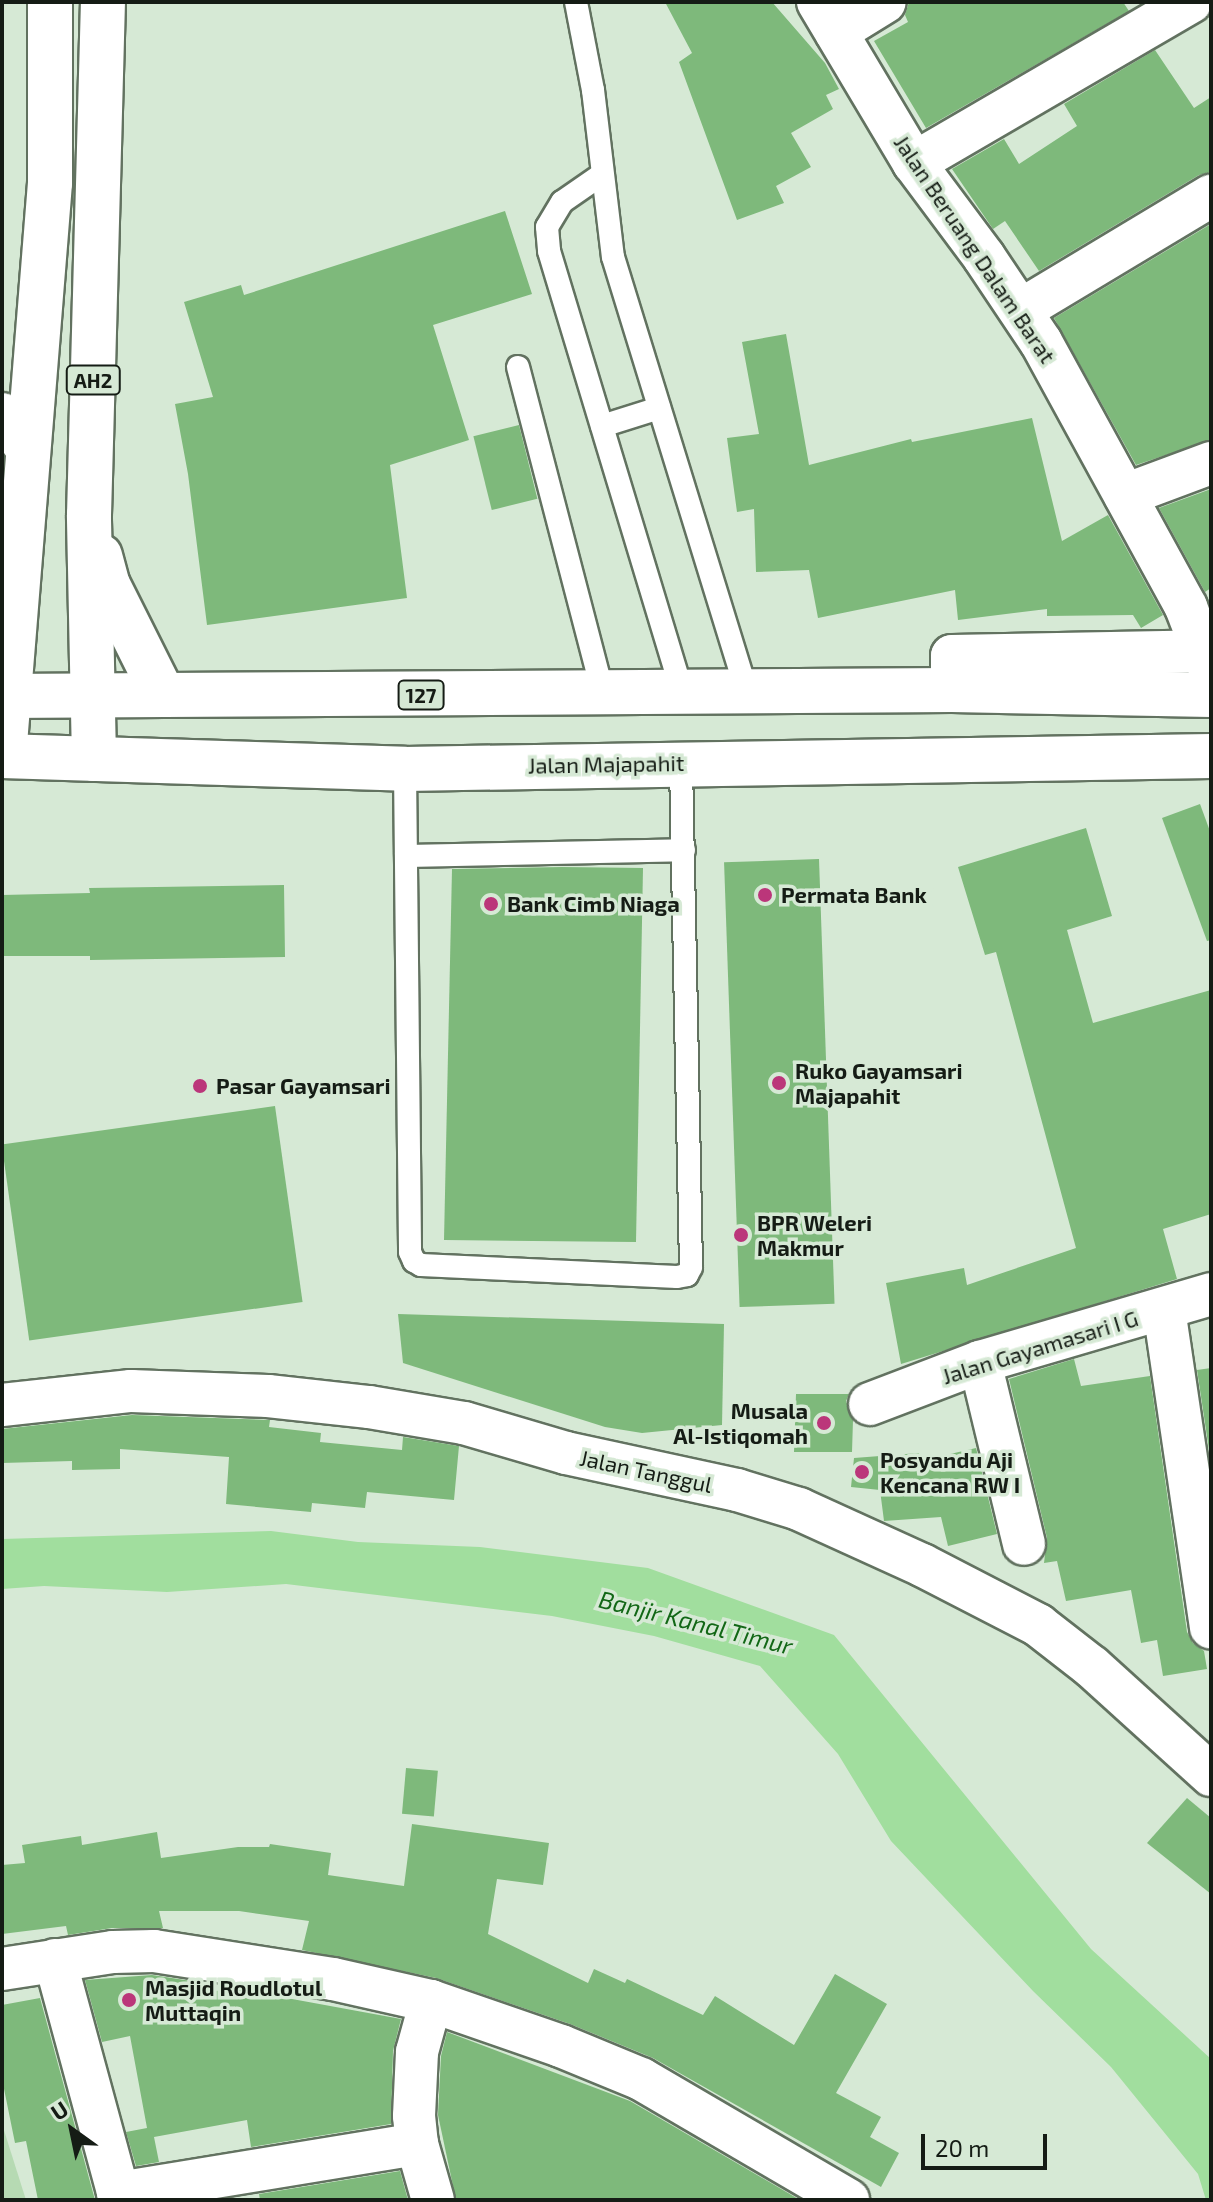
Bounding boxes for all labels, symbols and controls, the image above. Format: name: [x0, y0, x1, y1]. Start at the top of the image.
street label: Jalan Beruang Dalam Barat: [889, 130, 1061, 368]
road number: AH2: [65, 364, 121, 396]
road number: 127: [397, 679, 445, 711]
street label: Jalan Majapahit: [528, 749, 684, 779]
place label: Permata Bank: [781, 882, 927, 908]
marker: Permata Bank: [756, 886, 774, 904]
place label: Bank Cimb Niaga: [507, 891, 680, 917]
marker: Bank Cimb Niaga: [482, 895, 500, 913]
place label: Ruko Gayamsari Majapahit: [795, 1057, 963, 1108]
place label: Pasar Gayamsari: [216, 1073, 391, 1099]
marker: Ruko Gayamsari Majapahit: [770, 1074, 788, 1092]
marker: Pasar Gayamsari: [191, 1077, 209, 1095]
place label: BPR Weleri Makmur: [757, 1209, 872, 1260]
marker: BPR Weleri Makmur: [732, 1226, 750, 1244]
street label: Jalan Gayamasari I G: [939, 1305, 1141, 1389]
place label: Musala Al-Istiqomah: [673, 1397, 808, 1448]
marker: Musala Al-Istiqomah: [815, 1414, 833, 1432]
street label: Jalan Tanggul: [577, 1444, 715, 1498]
place label: Posyandu Aji Kencana RW I: [880, 1446, 1020, 1498]
marker: Posyandu Aji Kencana RW I: [851, 1461, 873, 1483]
water label: Banjir Kanal Timur: [595, 1584, 797, 1660]
place label: Masjid Roudlotul Muttaqin: [145, 1974, 322, 2026]
marker: Masjid Roudlotul Muttaqin: [120, 1991, 138, 2009]
north arrow: [32, 2090, 112, 2170]
text: U: [46, 2095, 72, 2125]
scale bar: [925, 2118, 1051, 2168]
text: 20 m: [935, 2133, 989, 2162]

